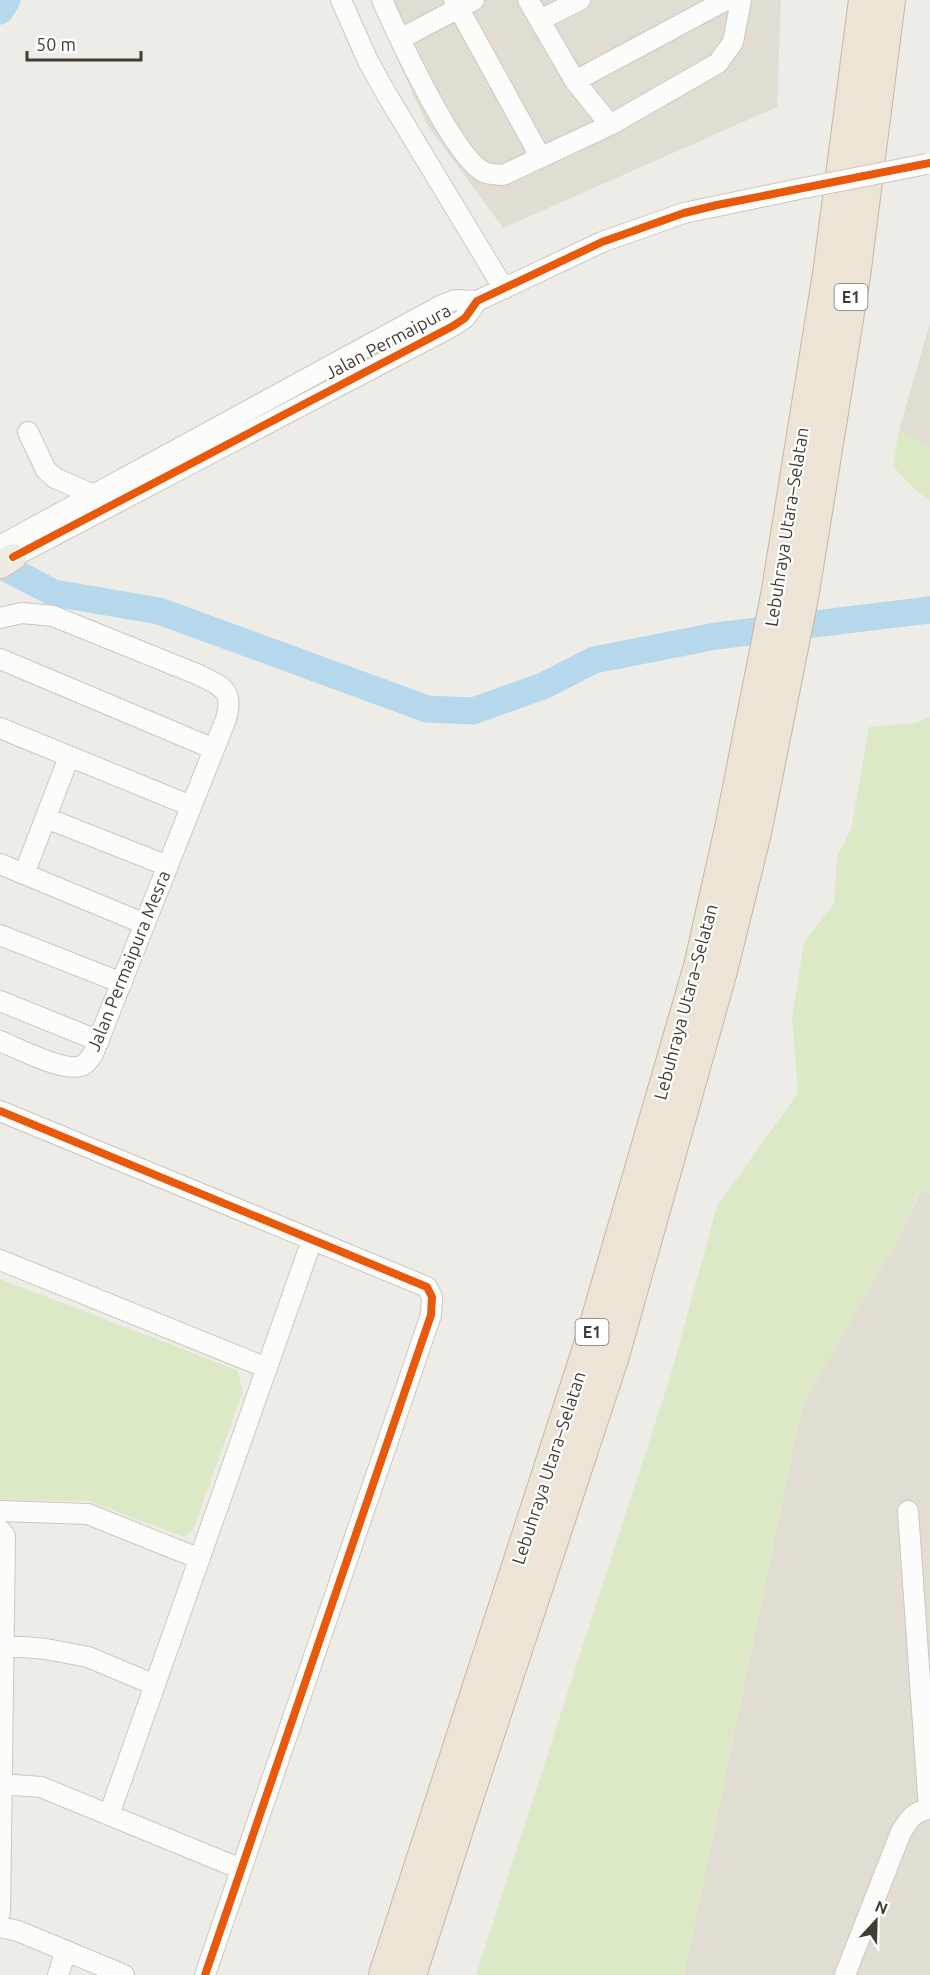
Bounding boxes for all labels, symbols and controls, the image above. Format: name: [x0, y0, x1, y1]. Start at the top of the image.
scale bar: [27, 24, 141, 62]
text: 50 m: [36, 34, 76, 54]
road number: E1: [834, 284, 868, 310]
street label: Jalan Permaipura: [321, 299, 454, 383]
street label: Lebuhraya Utara–Selatan: [760, 426, 812, 628]
street label: Jalan Permaipura Mesra: [83, 867, 174, 1054]
street label: Lebuhraya Utara–Selatan: [649, 902, 721, 1102]
road number: E1: [576, 1319, 608, 1345]
street label: Lebuhraya Utara–Selatan: [507, 1369, 589, 1567]
north arrow: [846, 1891, 906, 1951]
text: N: [873, 1897, 891, 1918]

